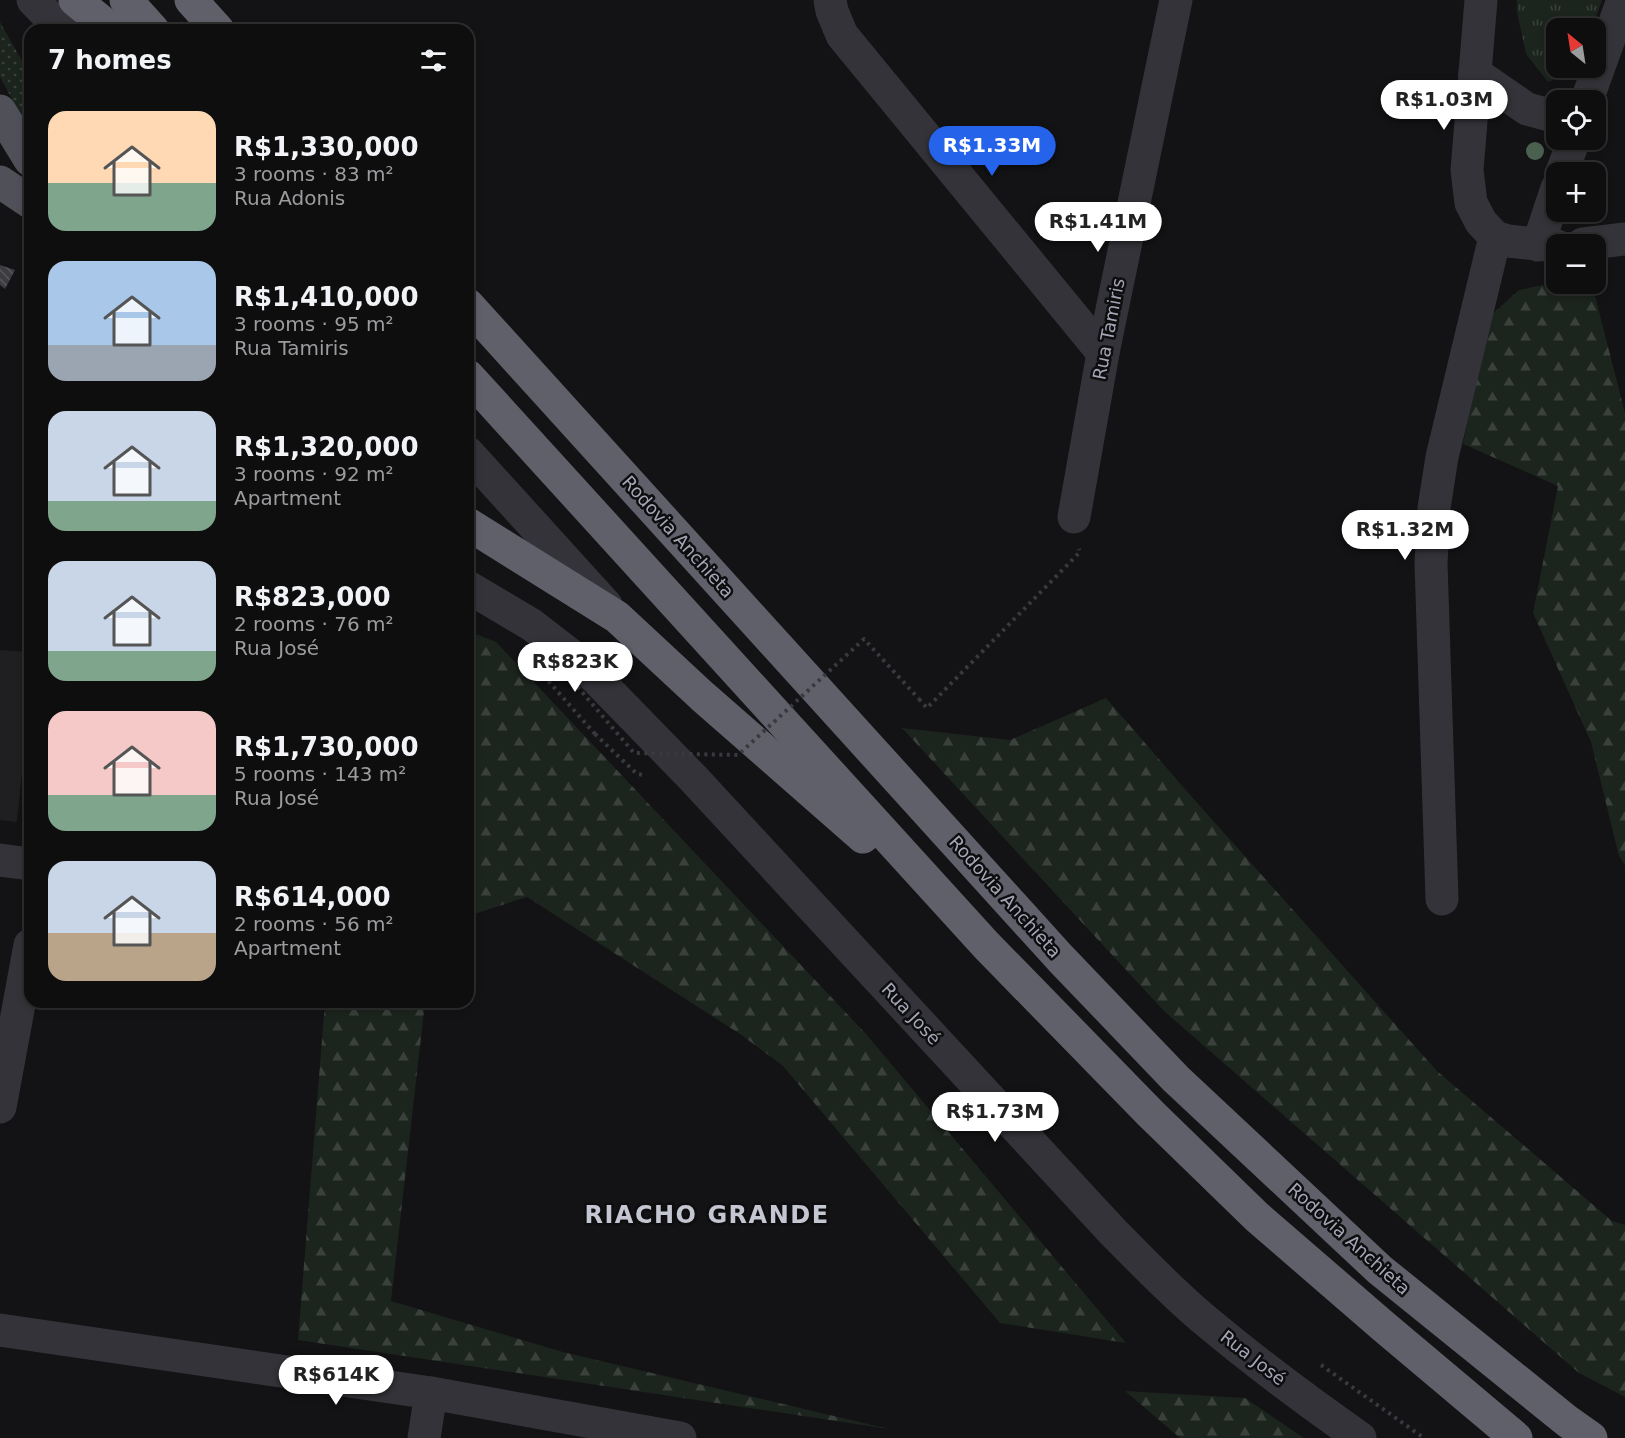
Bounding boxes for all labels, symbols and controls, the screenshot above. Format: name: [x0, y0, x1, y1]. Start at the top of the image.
north arrow: [1546, 18, 1606, 78]
map controls: [1546, 18, 1606, 294]
icon: filters: [417, 44, 450, 77]
text: 7 homes: [48, 45, 172, 75]
pin: R$1.03M: [1389, 80, 1499, 131]
text: R$1.03M: [1395, 87, 1493, 111]
button: locate: [1546, 90, 1606, 150]
pin: R$1.33M: [937, 126, 1047, 177]
text: R$1,330,000: [234, 132, 419, 162]
text: R$1.33M: [943, 133, 1041, 157]
icon: home: [96, 135, 168, 207]
text: 3 rooms · 83 m²: [234, 162, 394, 186]
button: +: [1546, 162, 1606, 222]
text: Rua Adonis: [234, 186, 345, 210]
pin: R$1.41M: [1043, 202, 1153, 253]
text: R$1.41M: [1049, 209, 1147, 233]
button: −: [1546, 234, 1606, 294]
street label: Rua Tamiris: [1088, 276, 1129, 382]
text: R$1,410,000: [234, 282, 419, 312]
icon: home: [96, 285, 168, 357]
text: 3 rooms · 95 m²: [234, 312, 394, 336]
text: Rua Tamiris: [234, 336, 349, 360]
text: R$1,320,000: [234, 432, 419, 462]
icon: home: [96, 435, 168, 507]
text: 3 rooms · 92 m²: [234, 462, 394, 486]
street label: Rodovia Anchieta: [618, 471, 739, 602]
text: Apartment: [234, 486, 341, 510]
pin: R$1.32M: [1350, 510, 1460, 561]
text: R$1.32M: [1356, 517, 1454, 541]
text: R$823,000: [234, 582, 391, 612]
icon: home: [96, 585, 168, 657]
text: 2 rooms · 76 m²: [234, 612, 394, 636]
text: Rua José: [234, 636, 319, 660]
pin: R$823K: [526, 642, 624, 693]
text: R$823K: [532, 649, 618, 673]
text: R$1,730,000: [234, 732, 419, 762]
icon: home: [96, 735, 168, 807]
text: 5 rooms · 143 m²: [234, 762, 406, 786]
text: Rua José: [234, 786, 319, 810]
street label: Rodovia Anchieta: [945, 831, 1066, 962]
text: R$614,000: [234, 882, 391, 912]
icon: home: [96, 885, 168, 957]
text: 2 rooms · 56 m²: [234, 912, 394, 936]
text: Apartment: [234, 936, 341, 960]
street label: Rua José: [878, 978, 945, 1049]
pin: R$1.73M: [940, 1092, 1050, 1143]
text: R$1.73M: [946, 1099, 1044, 1123]
street label: Rodovia Anchieta: [1284, 1178, 1415, 1299]
district label: RIACHO GRANDE: [584, 1201, 830, 1229]
street label: Rua José: [1217, 1326, 1290, 1389]
pin: R$614K: [287, 1355, 385, 1406]
text: R$614K: [293, 1362, 379, 1386]

